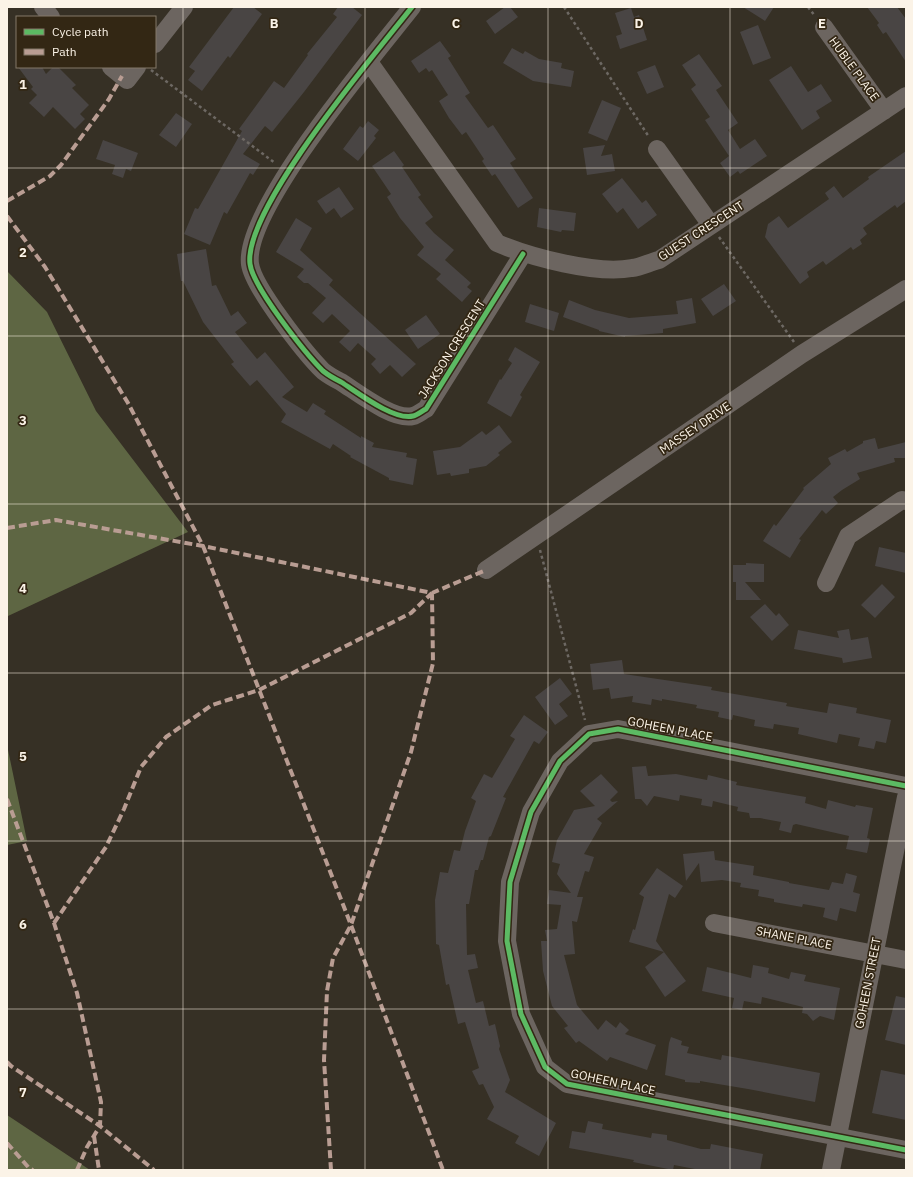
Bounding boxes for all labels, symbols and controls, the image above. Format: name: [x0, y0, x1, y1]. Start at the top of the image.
text: B: [270, 15, 279, 32]
text: C: [452, 15, 461, 32]
text: D: [634, 15, 644, 32]
text: E: [818, 15, 826, 32]
legend: [16, 16, 156, 68]
text: Cycle path: [52, 24, 109, 39]
street label: HUBLE PLACE: [826, 34, 883, 104]
text: Path: [52, 44, 77, 59]
text: 1: [19, 76, 27, 93]
street label: GUEST CRESCENT: [655, 197, 746, 264]
text: 2: [19, 244, 27, 261]
street label: JACKSON CRESCENT: [415, 296, 488, 401]
street label: MASSEY DRIVE: [656, 398, 733, 457]
text: 3: [19, 412, 27, 429]
text: 4: [19, 580, 27, 597]
street label: GOHEEN PLACE: [626, 713, 714, 744]
text: 5: [19, 748, 27, 765]
text: 6: [19, 916, 27, 933]
street label: SHANE PLACE: [755, 923, 833, 952]
street label: GOHEEN STREET: [851, 936, 884, 1030]
street label: GOHEEN PLACE: [569, 1065, 657, 1098]
text: 7: [19, 1084, 27, 1101]

